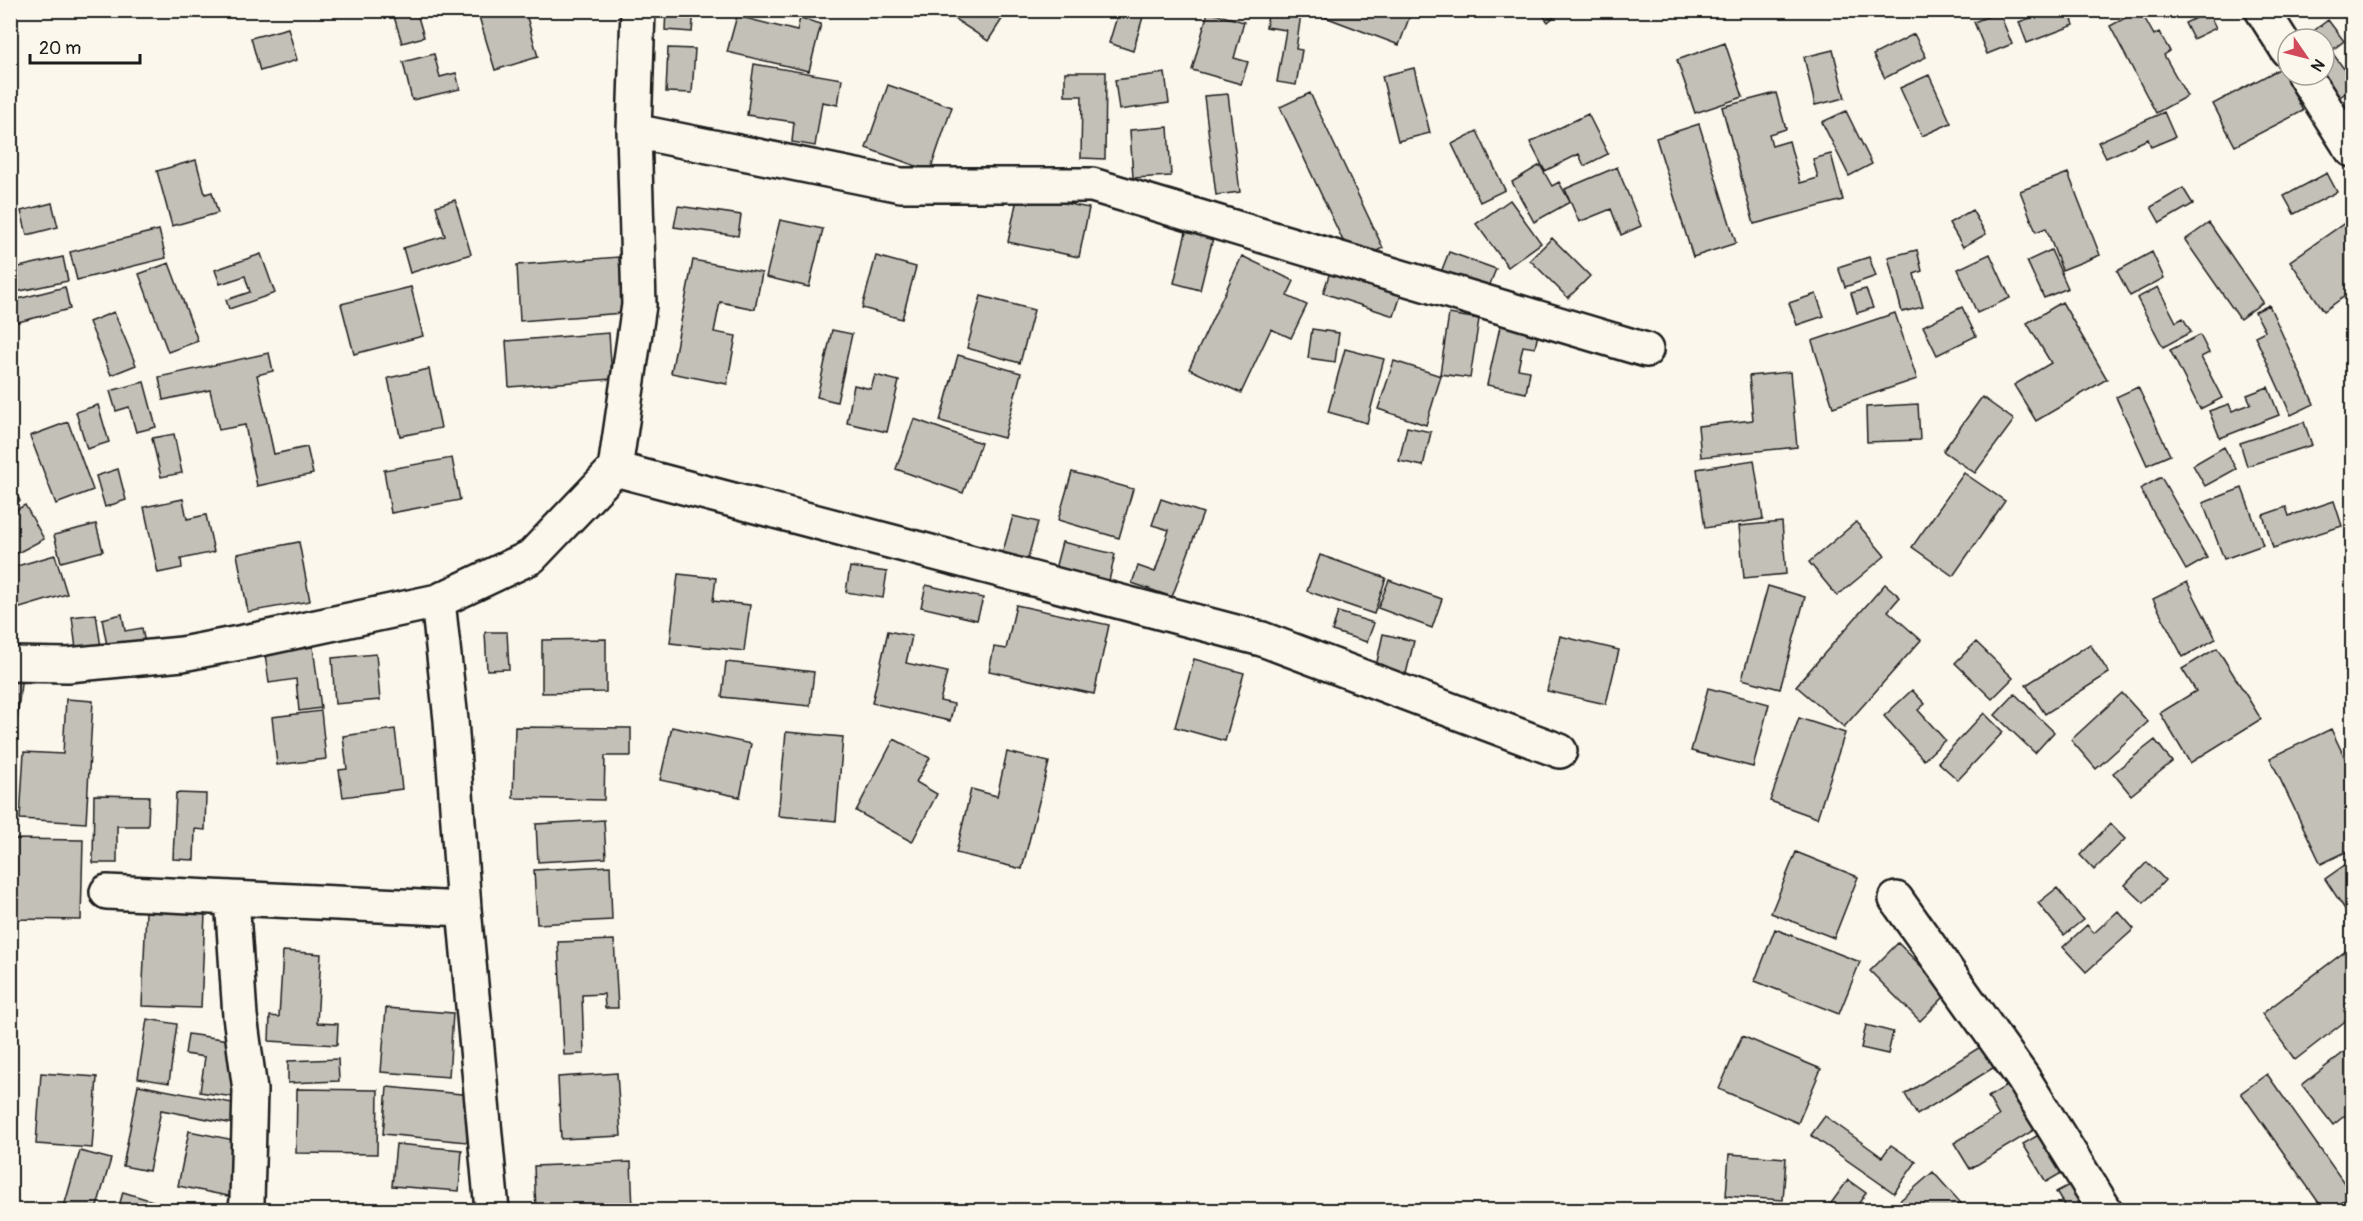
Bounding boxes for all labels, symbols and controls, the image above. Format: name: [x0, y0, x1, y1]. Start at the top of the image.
scale bar: [30, 27, 140, 65]
north arrow: [2276, 27, 2336, 87]
text: 20 m: [39, 37, 81, 60]
text: N: [2306, 55, 2329, 75]

